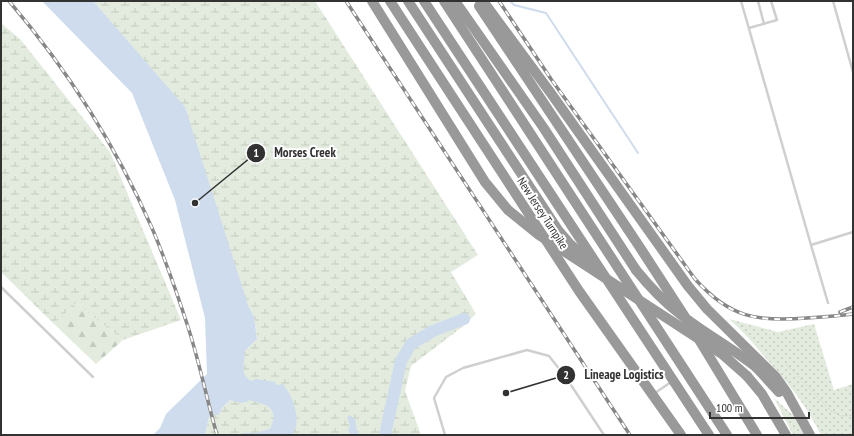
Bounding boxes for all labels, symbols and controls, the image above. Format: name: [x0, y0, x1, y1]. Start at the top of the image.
callout: Morses Creek: [246, 140, 344, 165]
text: Morses Creek: [274, 144, 336, 161]
text: 1: [253, 145, 259, 160]
street label: New Jersey Turnpike: [514, 174, 572, 252]
callout: Lineage Logistics: [556, 362, 671, 387]
text: Lineage Logistics: [584, 366, 664, 383]
text: 2: [563, 367, 569, 382]
scale bar: [710, 394, 809, 420]
text: 100 m: [716, 400, 743, 415]

